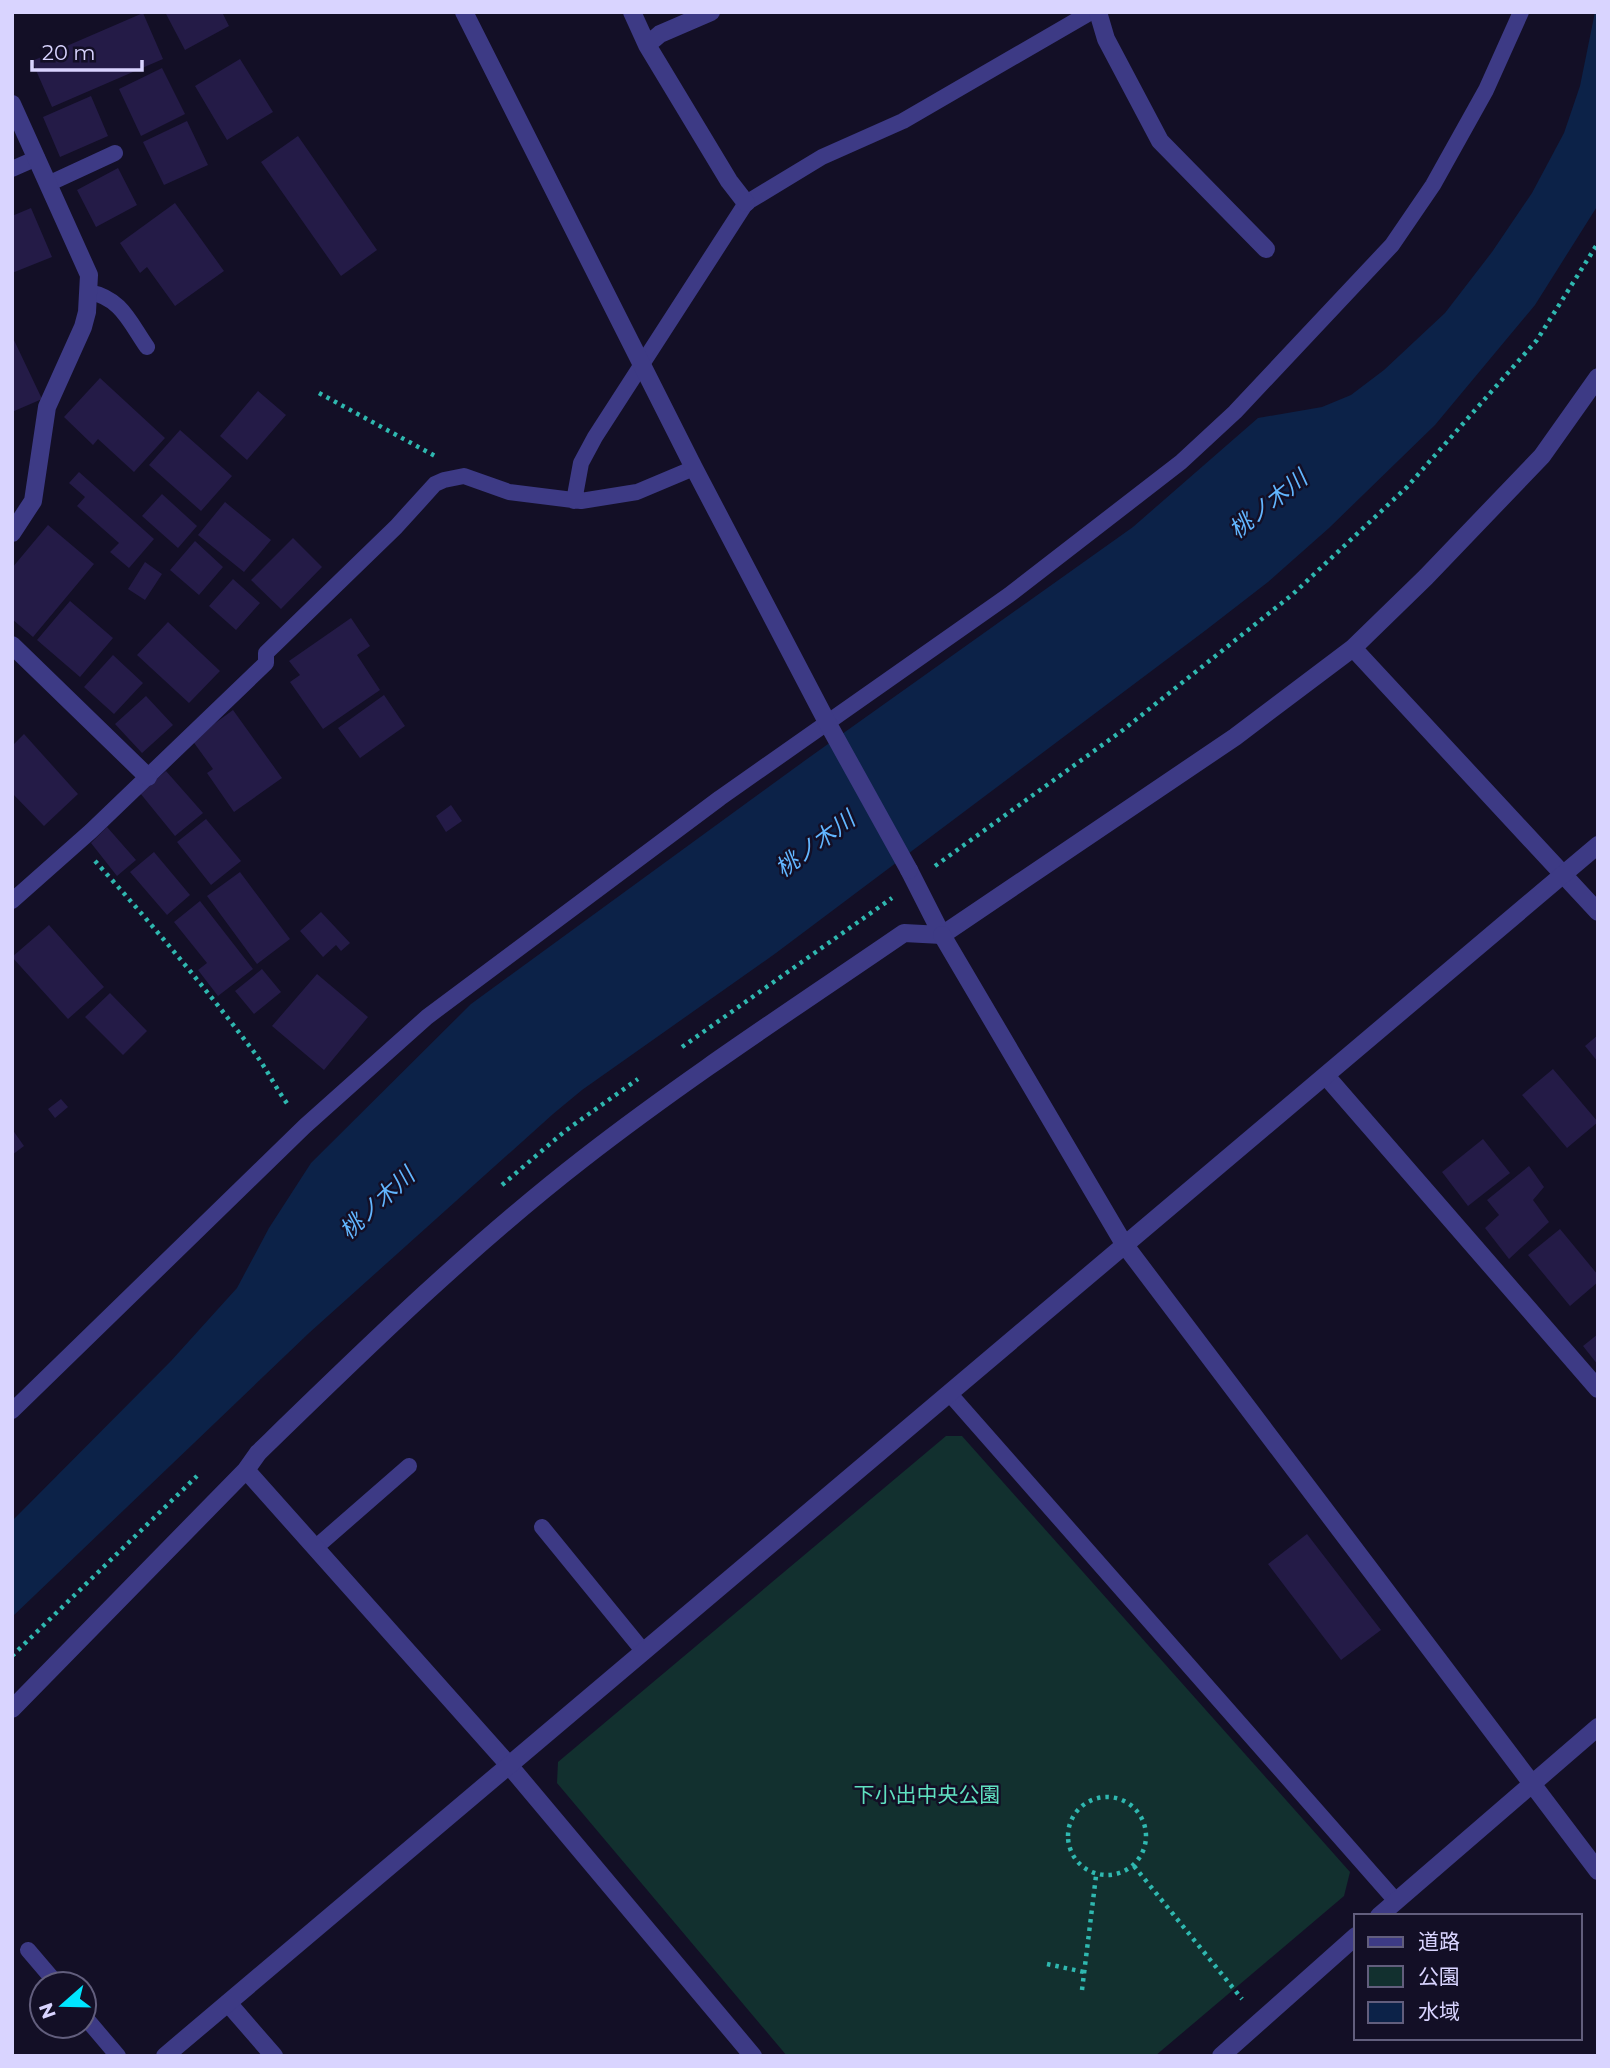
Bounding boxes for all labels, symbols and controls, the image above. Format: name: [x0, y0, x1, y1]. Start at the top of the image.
scale bar: [32, 28, 142, 72]
text: 20 m: [42, 40, 96, 65]
water label: 桃ノ木川: [1223, 462, 1315, 544]
water label: 桃ノ木川: [770, 803, 863, 883]
water label: 桃ノ木川: [334, 1159, 422, 1245]
park label: 下小出中央公園: [854, 1782, 1001, 1807]
legend: [1354, 1914, 1582, 2040]
text: 道路: [1418, 1929, 1460, 1954]
text: 公園: [1418, 1964, 1460, 1989]
north arrow: [28, 1970, 98, 2040]
text: N: [34, 1999, 61, 2022]
text: 水域: [1418, 1999, 1460, 2024]

